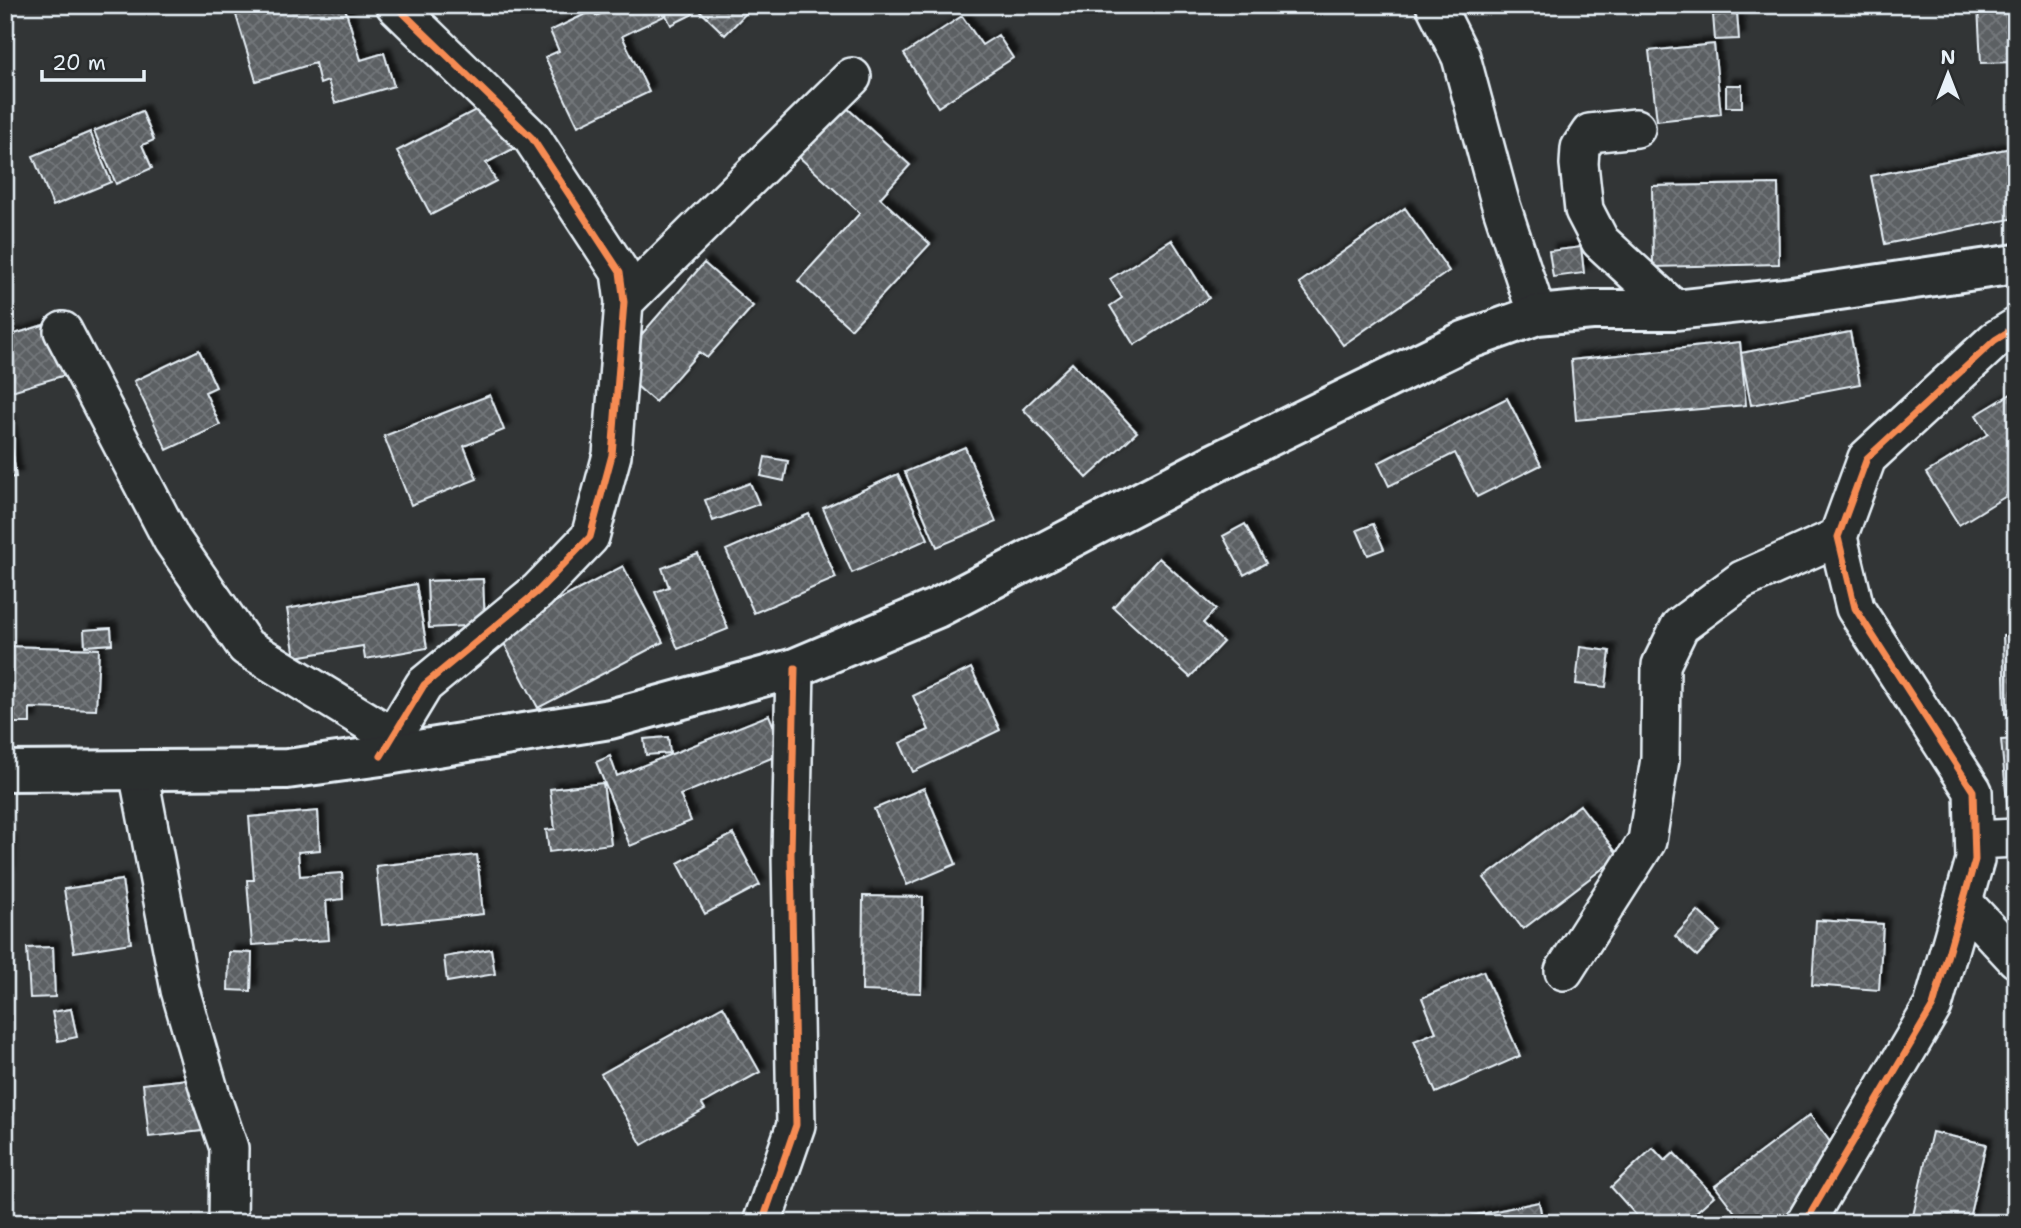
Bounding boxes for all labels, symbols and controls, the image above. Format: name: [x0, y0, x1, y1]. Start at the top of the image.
scale bar: [42, 38, 144, 82]
north arrow: [1912, 38, 1982, 108]
text: N: [1940, 45, 1956, 70]
text: 20 m: [52, 49, 106, 77]

